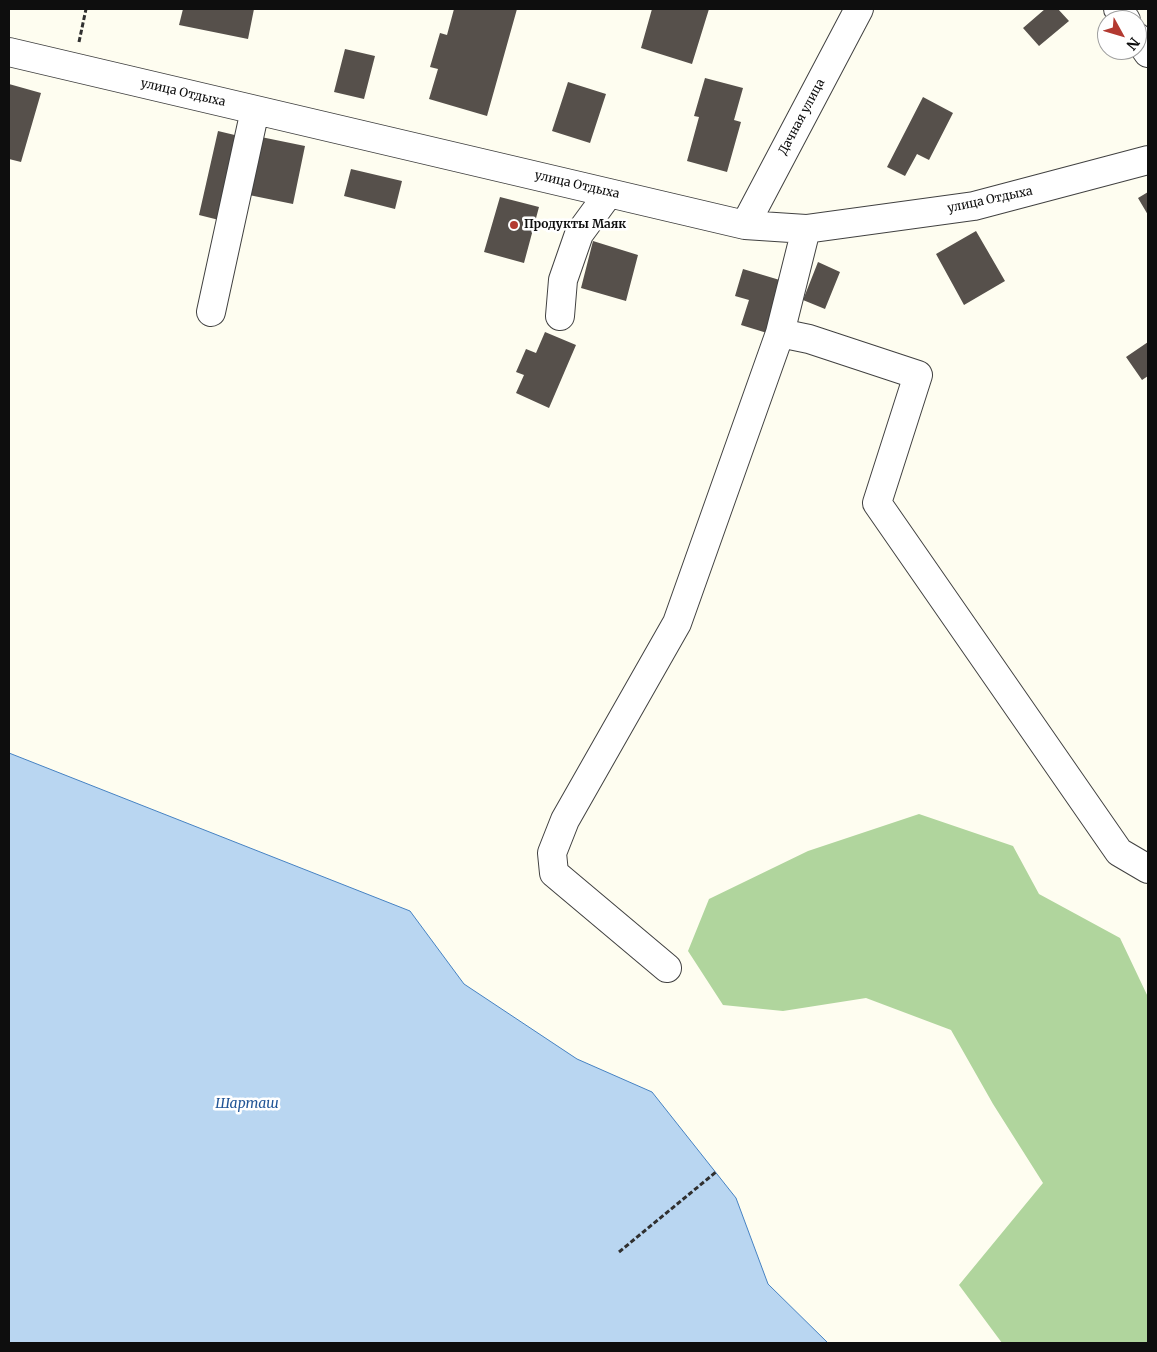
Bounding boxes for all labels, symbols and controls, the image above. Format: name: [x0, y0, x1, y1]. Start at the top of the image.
north arrow: [1097, 10, 1147, 60]
text: N: [1122, 34, 1143, 54]
street label: улица Отдыха: [139, 76, 227, 110]
street label: Дачная улица: [776, 77, 828, 157]
street label: улица Отдыха: [533, 168, 621, 202]
street label: улица Отдыха: [946, 184, 1034, 216]
place label: Продукты Маяк: [524, 218, 626, 232]
marker: Продукты Маяк: [508, 219, 520, 231]
water label: Шарташ: [215, 1096, 279, 1112]

